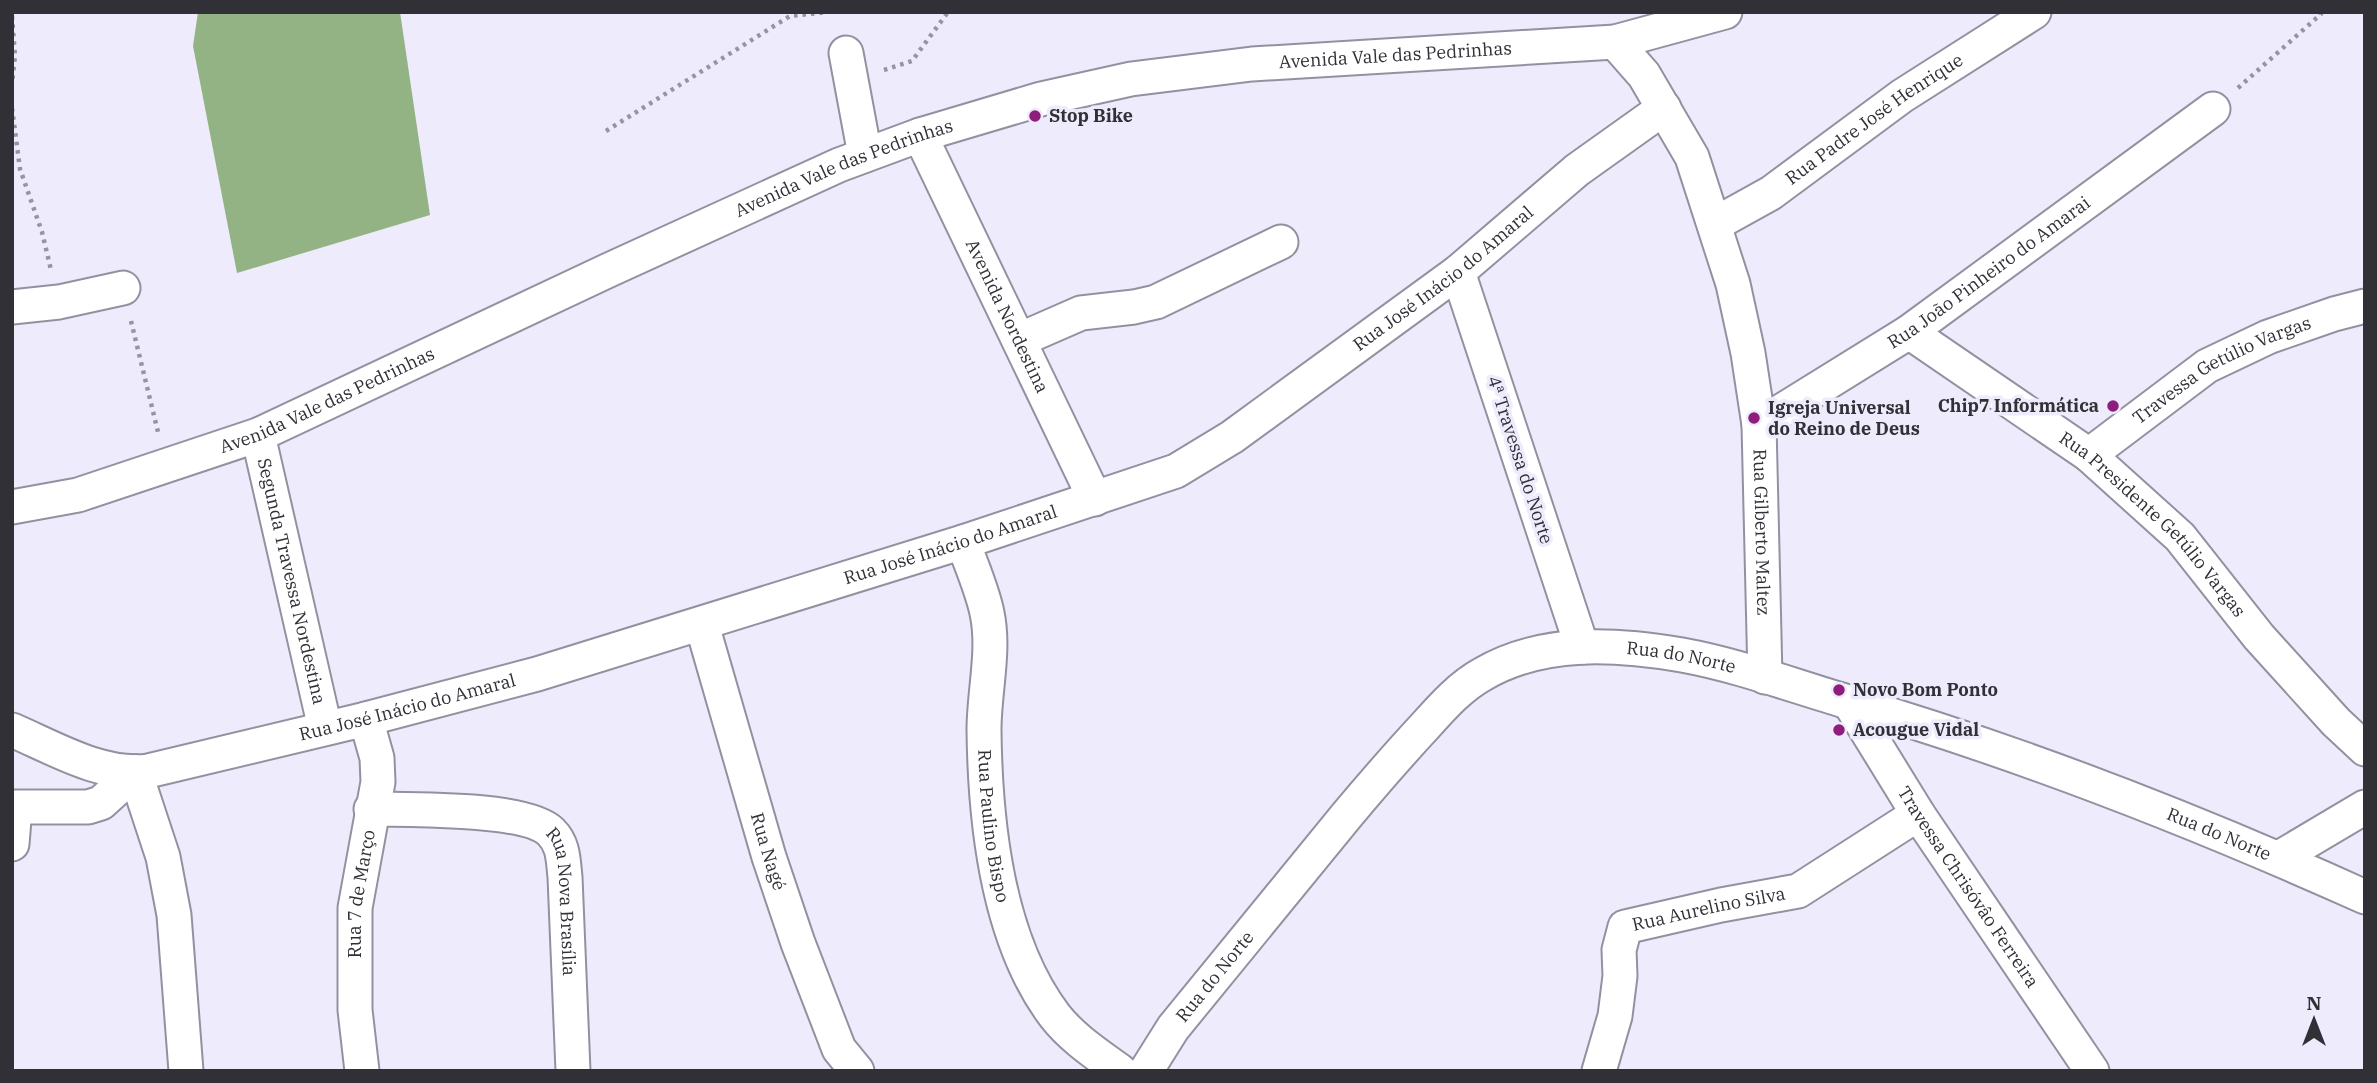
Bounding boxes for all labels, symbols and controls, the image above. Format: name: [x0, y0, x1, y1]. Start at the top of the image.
street label: Avenida Vale das Pedrinhas: [1278, 36, 1513, 73]
street label: Rua Padre José Henrique: [1781, 48, 1967, 189]
place label: Stop Bike: [1049, 104, 1133, 127]
marker: Stop Bike: [1027, 108, 1043, 124]
street label: Avenida Vale das Pedrinhas: [731, 114, 956, 222]
street label: Rua João Pinheiro do Amarai: [1883, 191, 2095, 354]
street label: Rua José Inácio do Amaral: [1348, 201, 1538, 356]
street label: Avenida Nordestina: [961, 235, 1054, 397]
street label: Travessa Getúlio Vargas: [2128, 311, 2314, 429]
street label: Avenida Vale das Pedrinhas: [217, 342, 438, 458]
street label: 4ª Travessa do Norte: [1482, 373, 1558, 547]
place label: Chip7 Informática: [1938, 394, 2099, 417]
place label: Igreja Universal do Reino de Deus: [1768, 396, 1920, 440]
marker: Chip7 Informática: [2105, 398, 2121, 414]
marker: Igreja Universal do Reino de Deus: [1746, 410, 1762, 426]
street label: Rua Presidente Getúlio Vargas: [2055, 426, 2251, 622]
street label: Rua Gilberto Maltez: [1749, 448, 1776, 616]
street label: Segunda Travessa Nordestina: [253, 456, 331, 707]
street label: Rua José Inácio do Amaral: [841, 499, 1060, 589]
street label: Rua do Norte: [1626, 636, 1739, 678]
street label: Rua José Inácio do Amaral: [297, 668, 518, 746]
place label: Novo Bom Ponto: [1853, 678, 1998, 701]
marker: Novo Bom Ponto: [1831, 682, 1847, 698]
place label: Acougue Vidal: [1853, 718, 1979, 741]
marker: Acougue Vidal: [1831, 722, 1847, 738]
street label: Rua Paulino Bispo: [973, 749, 1015, 905]
street label: Travessa Chrisóvâo Ferreira: [1893, 782, 2044, 992]
street label: Rua do Norte: [2164, 802, 2275, 865]
street label: Rua Nagé: [746, 810, 791, 893]
street label: Rua Nova Brasília: [541, 822, 581, 976]
street label: Rua 7 de Março: [343, 828, 380, 958]
street label: Rua Aurelino Silva: [1630, 882, 1787, 936]
street label: Rua do Norte: [1171, 926, 1258, 1027]
north arrow: [2279, 985, 2349, 1055]
text: N: [2306, 991, 2322, 1015]

